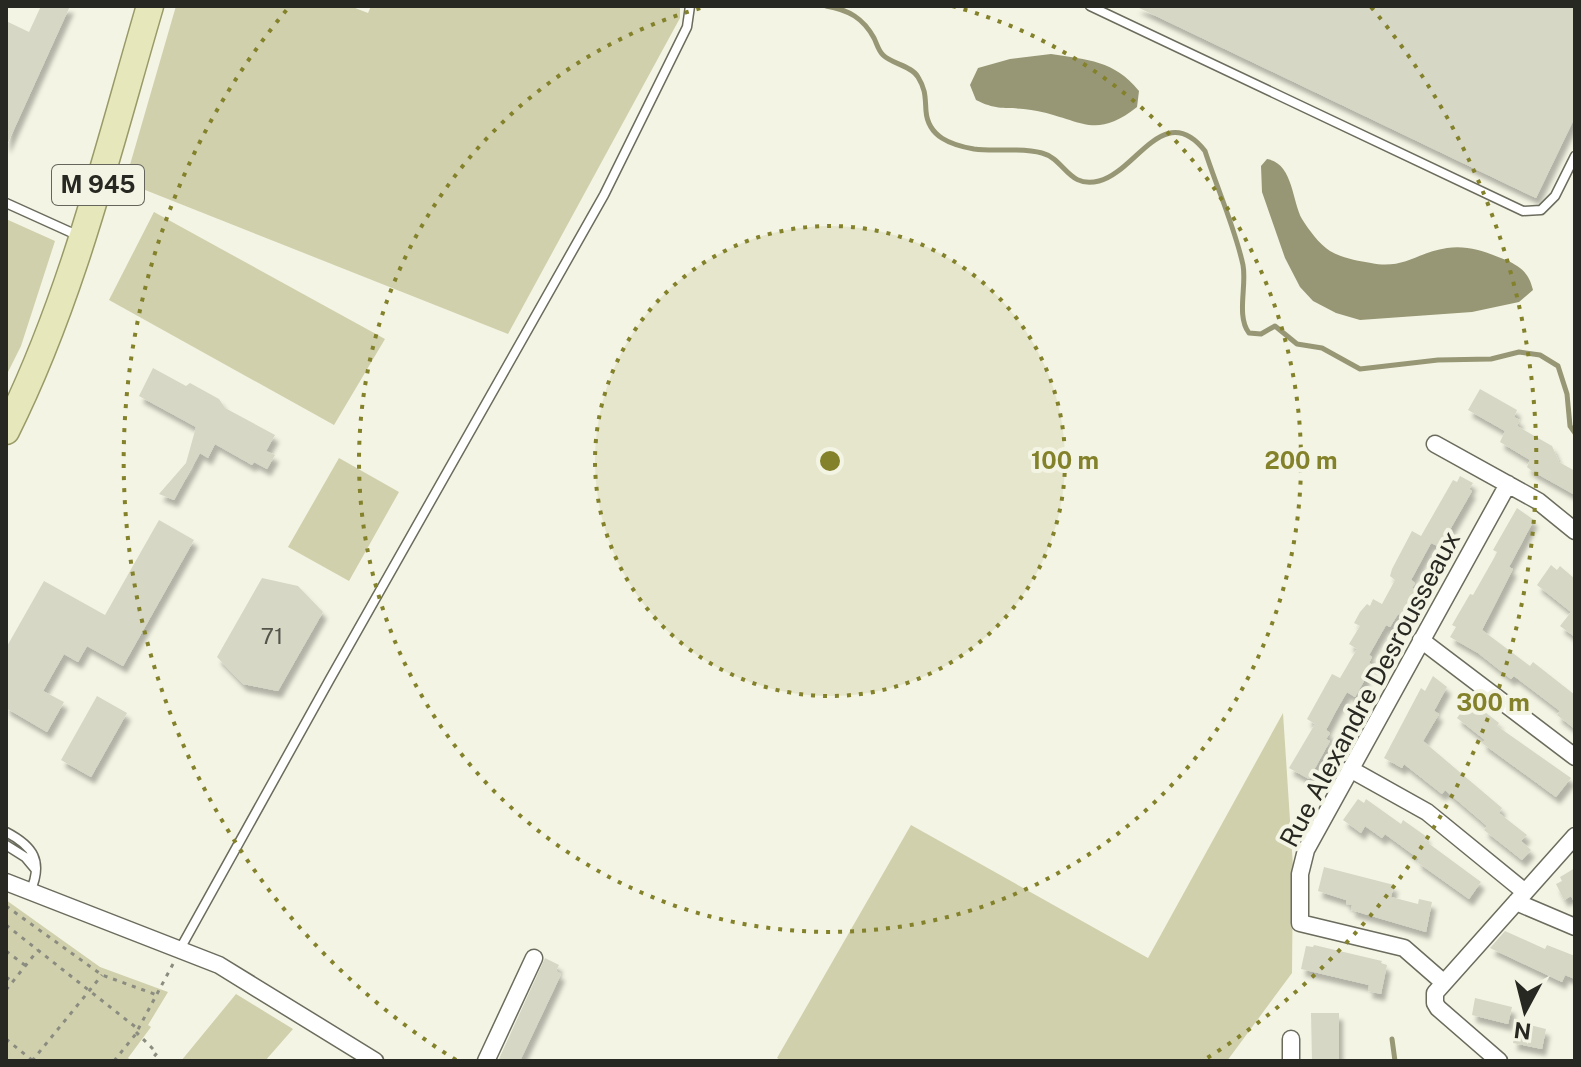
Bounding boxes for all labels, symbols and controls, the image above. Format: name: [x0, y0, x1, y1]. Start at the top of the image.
road number: M 945: [52, 165, 144, 205]
text: 100 m: [1031, 446, 1099, 474]
text: 200 m: [1264, 446, 1338, 474]
centre of rings: [816, 447, 844, 475]
street label: Rue Alexandre Desrousseaux: [1273, 525, 1466, 852]
house number: 71: [261, 623, 283, 649]
text: 300 m: [1456, 688, 1530, 716]
north arrow: [1485, 971, 1565, 1051]
text: N: [1512, 1017, 1533, 1045]

